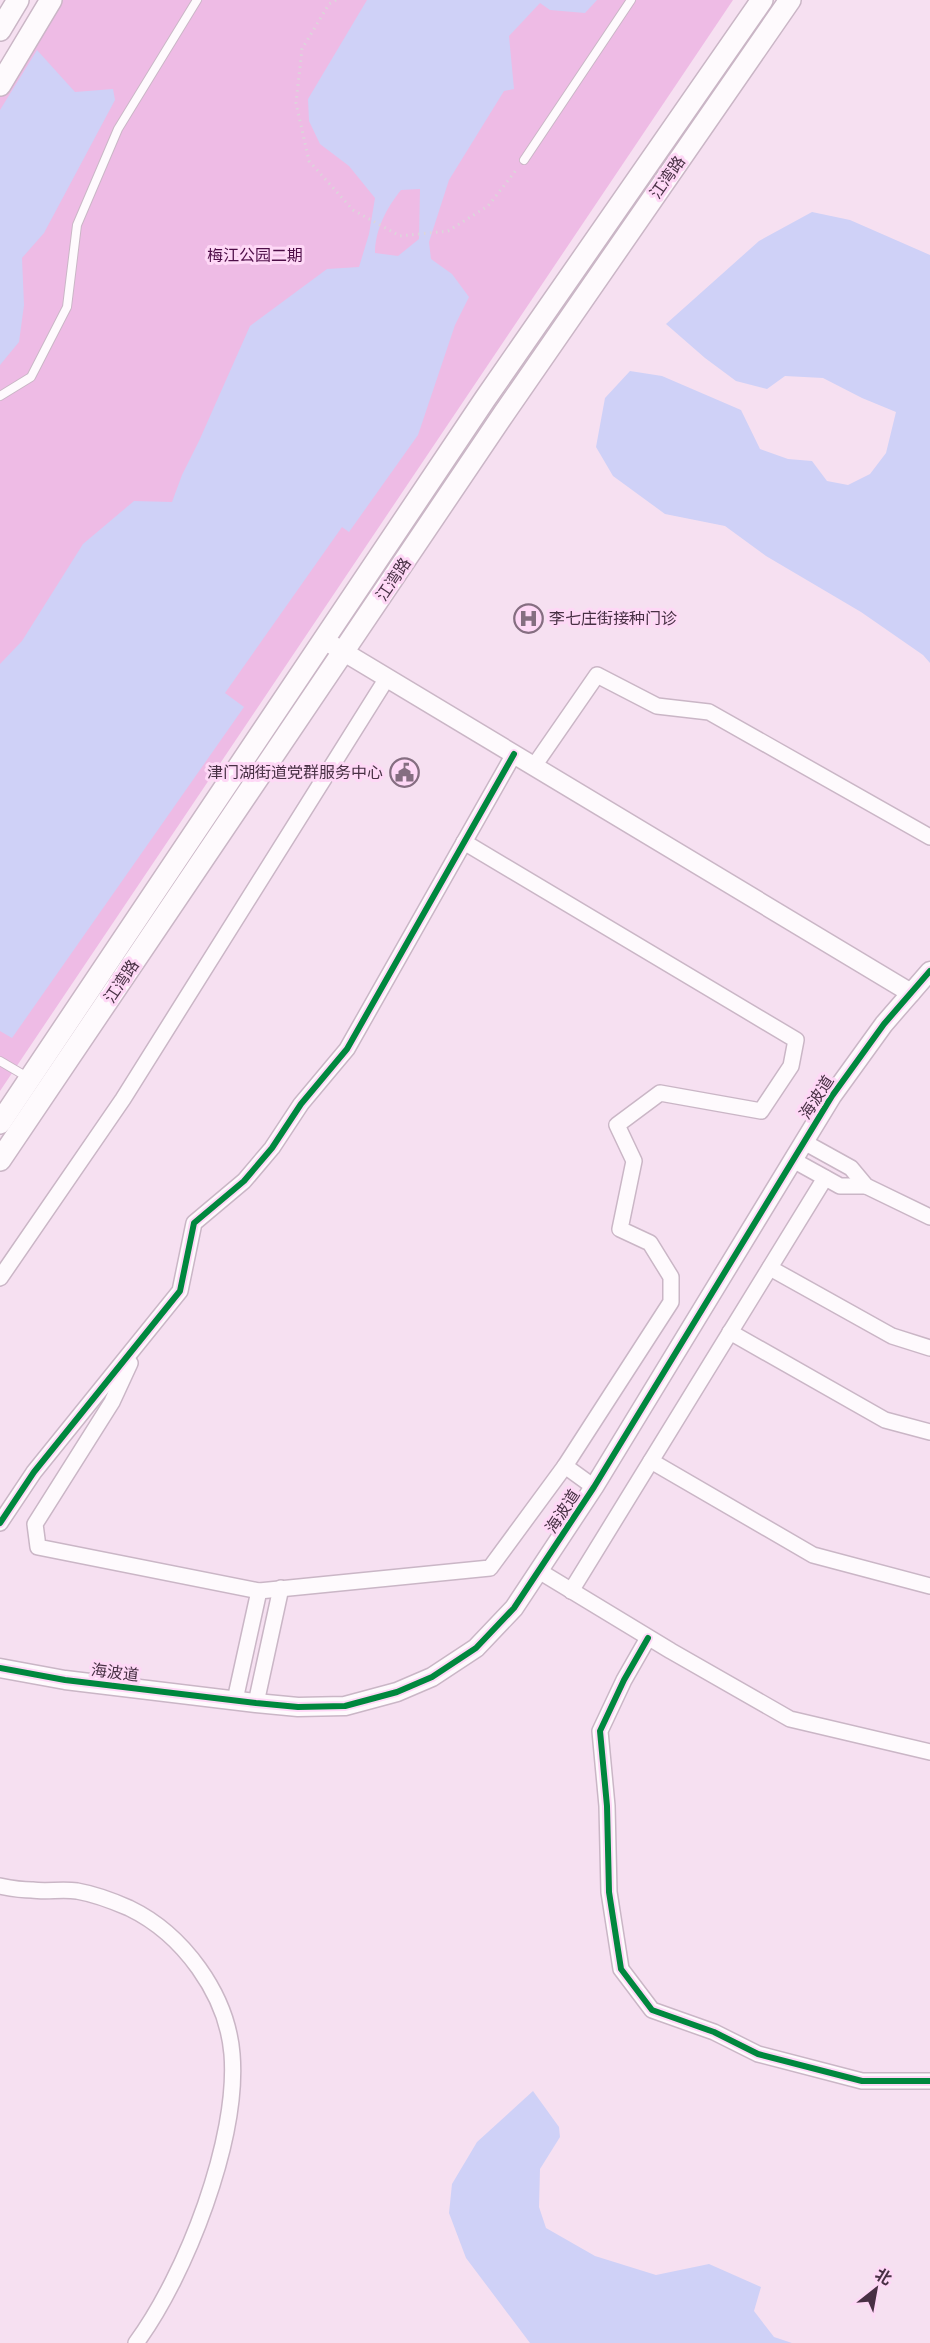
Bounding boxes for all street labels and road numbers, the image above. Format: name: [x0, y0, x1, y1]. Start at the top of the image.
street label: 江湾路: [645, 152, 688, 202]
street label: 江湾路: [371, 554, 414, 604]
street label: 江湾路: [99, 956, 142, 1006]
street label: 海波道: [795, 1071, 837, 1122]
street label: 海波道: [541, 1485, 583, 1536]
street label: 海波道: [90, 1659, 140, 1684]

